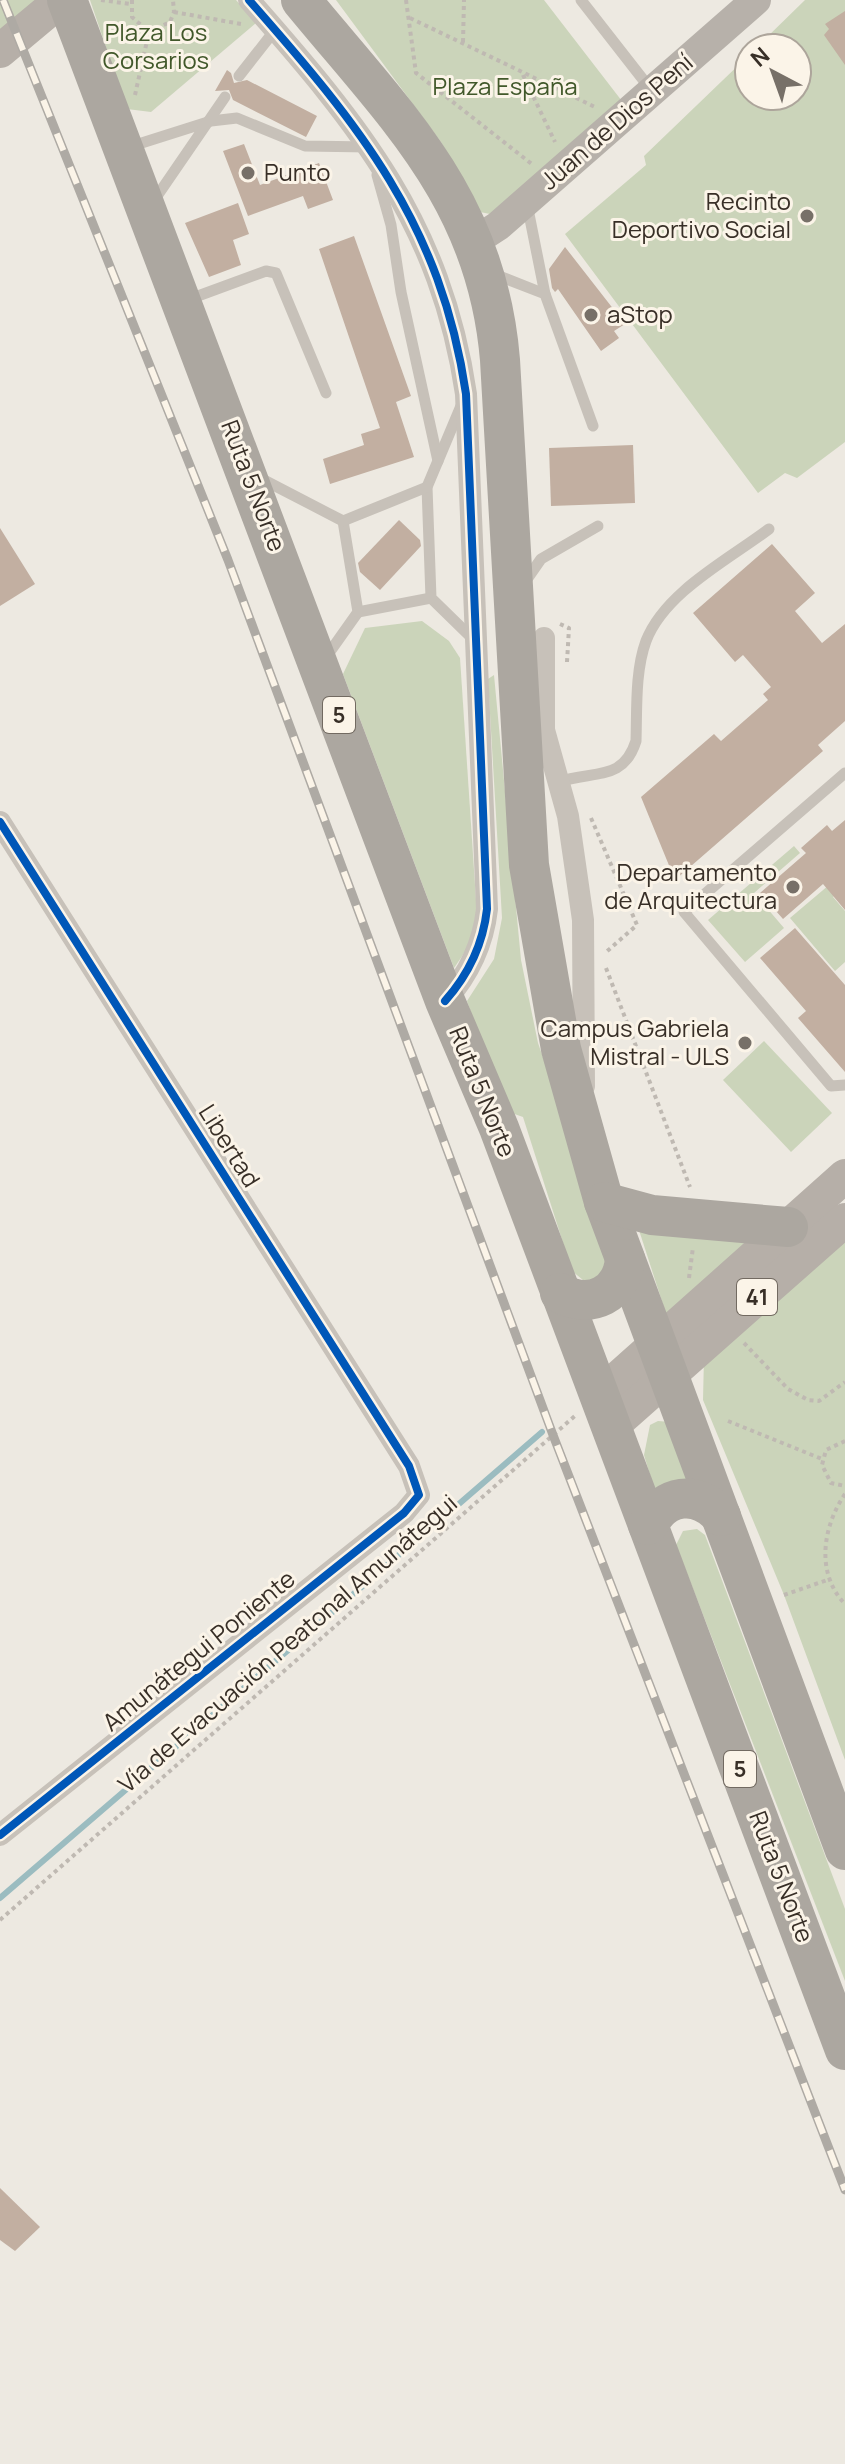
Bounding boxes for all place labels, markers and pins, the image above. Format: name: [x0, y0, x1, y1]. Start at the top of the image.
place label: Punto: [264, 155, 330, 188]
marker: Punto: [239, 164, 257, 182]
place label: Recinto Deportivo Social: [612, 184, 791, 245]
marker: Recinto Deportivo Social: [798, 207, 816, 225]
place label: aStop: [607, 297, 673, 330]
marker: aStop: [582, 306, 600, 324]
place label: Departamento de Arquitectura: [604, 855, 777, 916]
marker: Departamento de Arquitectura: [784, 878, 802, 896]
place label: Campus Gabriela Mistral - ULS: [541, 1011, 729, 1072]
marker: Campus Gabriela Mistral - ULS: [736, 1034, 754, 1052]

